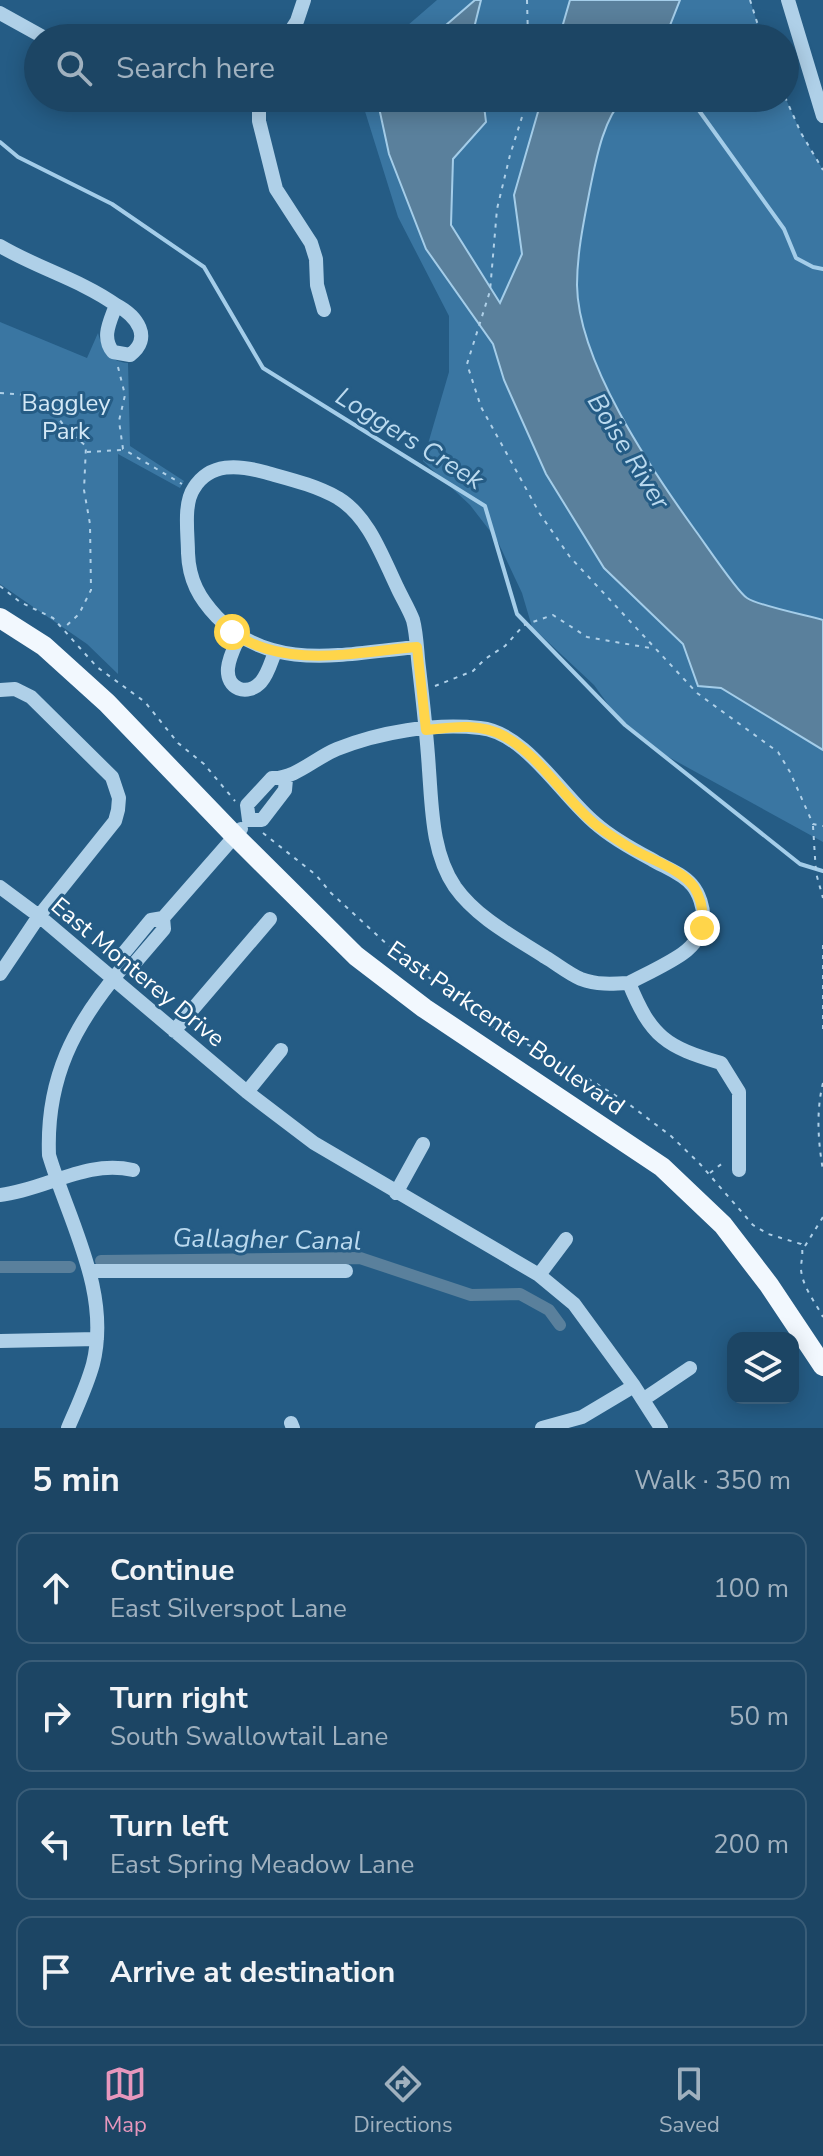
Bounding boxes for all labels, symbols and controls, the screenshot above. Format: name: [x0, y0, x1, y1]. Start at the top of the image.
search box: [24, 24, 799, 112]
icon: search: [52, 46, 96, 90]
text: Search here: [116, 48, 275, 89]
water label: Loggers Creek: [329, 379, 491, 498]
park label: Baggley Park: [21, 387, 111, 447]
water label: Boise River: [579, 387, 678, 517]
route start: [214, 614, 250, 650]
street label: East Monterey Drive: [44, 890, 232, 1054]
route end: [684, 910, 720, 946]
street label: East Parkcenter Boulevard: [381, 934, 631, 1122]
water label: Gallagher Canal: [172, 1220, 362, 1259]
map controls: [727, 1332, 799, 1404]
button: layers: [727, 1332, 799, 1404]
text: 5 min: [32, 1457, 120, 1503]
text: Walk · 350 m: [634, 1463, 791, 1498]
text: Continue: [110, 1550, 235, 1591]
icon: ahead: [34, 1566, 78, 1610]
text: 100 m: [713, 1571, 789, 1606]
text: East Silverspot Lane: [110, 1591, 347, 1626]
text: Turn right: [110, 1678, 248, 1719]
icon: right: [34, 1694, 78, 1738]
text: 50 m: [729, 1699, 789, 1734]
text: South Swallowtail Lane: [110, 1719, 388, 1754]
text: Turn left: [110, 1806, 228, 1847]
icon: left: [34, 1822, 78, 1866]
text: 200 m: [713, 1827, 789, 1862]
text: East Spring Meadow Lane: [110, 1847, 414, 1882]
icon: arrive: [34, 1950, 78, 1994]
text: Arrive at destination: [110, 1952, 395, 1993]
tab: Map: [103, 2062, 147, 2140]
tab: Directions: [354, 2062, 453, 2140]
tab: Saved: [659, 2062, 720, 2140]

